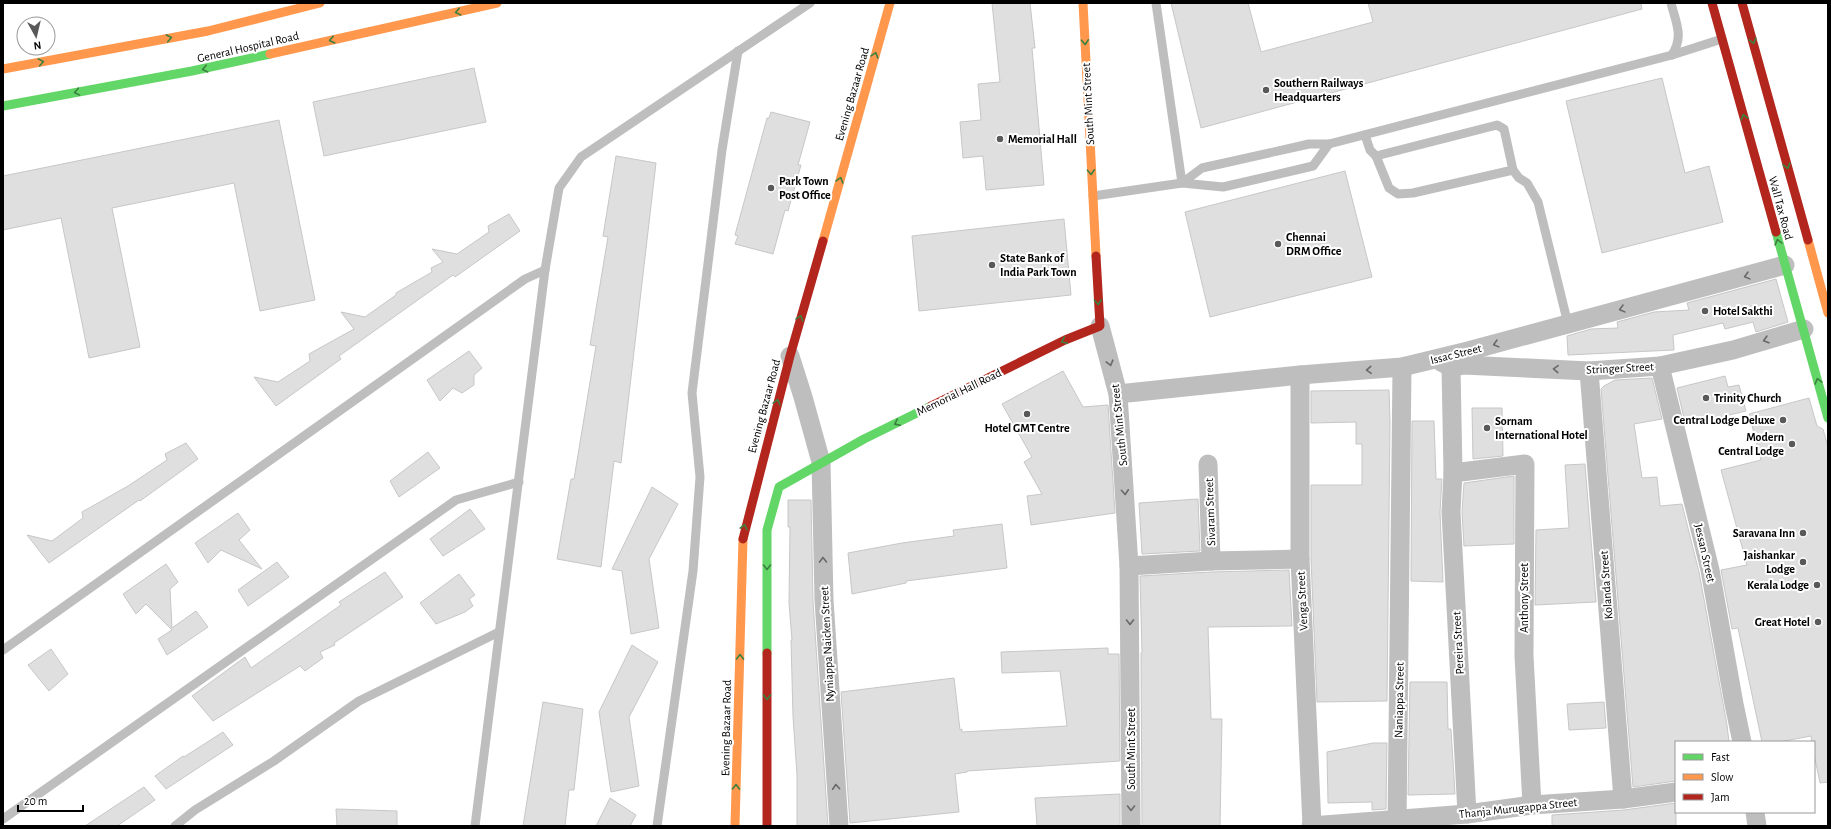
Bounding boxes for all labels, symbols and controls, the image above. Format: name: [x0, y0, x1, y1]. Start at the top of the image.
one-way arrow: [455, 7, 462, 15]
north arrow: [16, 16, 56, 56]
street label: General Hospital Road: [196, 29, 300, 65]
one-way arrow: [166, 34, 172, 43]
one-way arrow: [328, 36, 335, 44]
one-way arrow: [1748, 37, 1757, 44]
text: N: [33, 39, 42, 51]
one-way arrow: [1080, 39, 1089, 45]
street label: Evening Bazaar Road: [833, 46, 871, 142]
one-way arrow: [871, 52, 879, 58]
one-way arrow: [38, 58, 44, 66]
street label: South Mint Street: [1080, 63, 1096, 145]
one-way arrow: [202, 64, 208, 72]
place label: Southern Railways Headquarters: [1274, 77, 1364, 103]
marker: Southern Railways Headquarters: [1261, 85, 1271, 95]
one-way arrow: [74, 88, 80, 96]
one-way arrow: [1740, 114, 1749, 121]
place label: Memorial Hall: [1008, 133, 1077, 145]
marker: Memorial Hall: [995, 134, 1005, 144]
one-way arrow: [1783, 163, 1791, 169]
one-way arrow: [1086, 169, 1095, 175]
place label: Park Town Post Office: [779, 175, 831, 201]
street label: Wall Tax Road: [1767, 175, 1795, 241]
one-way arrow: [835, 177, 844, 184]
marker: Park Town Post Office: [766, 183, 776, 193]
place label: Chennai DRM Office: [1286, 231, 1342, 257]
marker: Chennai DRM Office: [1273, 239, 1283, 249]
one-way arrow: [1775, 239, 1783, 245]
place label: State Bank of India Park Town: [1000, 252, 1077, 278]
marker: State Bank of India Park Town: [987, 260, 997, 270]
one-way arrow: [1744, 271, 1751, 280]
one-way arrow: [1094, 299, 1103, 305]
one-way arrow: [1619, 305, 1625, 313]
place label: Hotel Sakthi: [1713, 305, 1773, 317]
marker: Hotel Sakthi: [1700, 306, 1710, 316]
one-way arrow: [795, 315, 804, 322]
one-way arrow: [1763, 335, 1770, 344]
one-way arrow: [1060, 336, 1068, 344]
one-way arrow: [1493, 339, 1500, 347]
street label: Issac Street: [1429, 342, 1483, 366]
street label: Evening Bazaar Road: [746, 358, 782, 454]
one-way arrow: [1105, 360, 1114, 367]
street label: Stringer Street: [1586, 360, 1654, 376]
one-way arrow: [1366, 365, 1372, 374]
one-way arrow: [1553, 365, 1559, 374]
street label: Memorial Hall Road: [915, 366, 1003, 418]
one-way arrow: [1814, 377, 1823, 384]
street label: South Mint Street: [1109, 383, 1129, 466]
place label: Trinity Church: [1714, 392, 1781, 405]
marker: Trinity Church: [1701, 393, 1711, 403]
one-way arrow: [773, 398, 781, 405]
marker: Hotel GMT Centre: [1022, 409, 1032, 419]
place label: Central Lodge Deluxe: [1673, 414, 1775, 426]
place label: Sornam International Hotel: [1495, 415, 1588, 441]
marker: Central Lodge Deluxe: [1778, 415, 1788, 425]
one-way arrow: [893, 418, 901, 426]
place label: Hotel GMT Centre: [984, 422, 1070, 434]
marker: Sornam International Hotel: [1482, 423, 1492, 433]
place label: Modern Central Lodge: [1718, 431, 1784, 457]
marker: Modern Central Lodge: [1787, 439, 1797, 449]
street label: Sivaram Street: [1203, 478, 1217, 546]
one-way arrow: [1120, 489, 1129, 495]
street label: Jessan Street: [1692, 523, 1718, 584]
one-way arrow: [740, 524, 748, 531]
place label: Saravana Inn: [1733, 527, 1795, 539]
marker: Saravana Inn: [1798, 528, 1808, 538]
place label: Jaishankar Lodge: [1744, 549, 1796, 575]
street label: Kolanda Street: [1598, 550, 1614, 620]
one-way arrow: [819, 557, 827, 563]
marker: Jaishankar Lodge: [1798, 557, 1808, 567]
street label: Anthony Street: [1518, 563, 1531, 633]
one-way arrow: [763, 564, 771, 570]
street label: Venga Street: [1294, 571, 1310, 631]
place label: Kerala Lodge: [1747, 579, 1809, 591]
marker: Kerala Lodge: [1812, 580, 1822, 590]
street label: Nyniappa Naicken Street: [818, 586, 837, 702]
street label: Pereira Street: [1450, 611, 1466, 675]
place label: Great Hotel: [1755, 616, 1810, 628]
marker: Great Hotel: [1813, 617, 1823, 627]
one-way arrow: [1126, 619, 1134, 625]
one-way arrow: [735, 654, 744, 660]
street label: Naniappa Street: [1392, 662, 1406, 738]
street label: Evening Bazaar Road: [719, 680, 733, 776]
one-way arrow: [763, 694, 771, 700]
street label: South Mint Street: [1125, 708, 1137, 790]
legend: [1675, 741, 1815, 813]
text: Fast: [1711, 751, 1730, 763]
text: Slow: [1711, 771, 1733, 783]
one-way arrow: [732, 784, 741, 790]
one-way arrow: [832, 784, 841, 790]
scale bar: [18, 787, 83, 813]
text: Jam: [1711, 791, 1730, 803]
text: 20 m: [24, 795, 47, 807]
street label: Thanja Murugappa Street: [1458, 796, 1578, 821]
one-way arrow: [1127, 805, 1135, 811]

